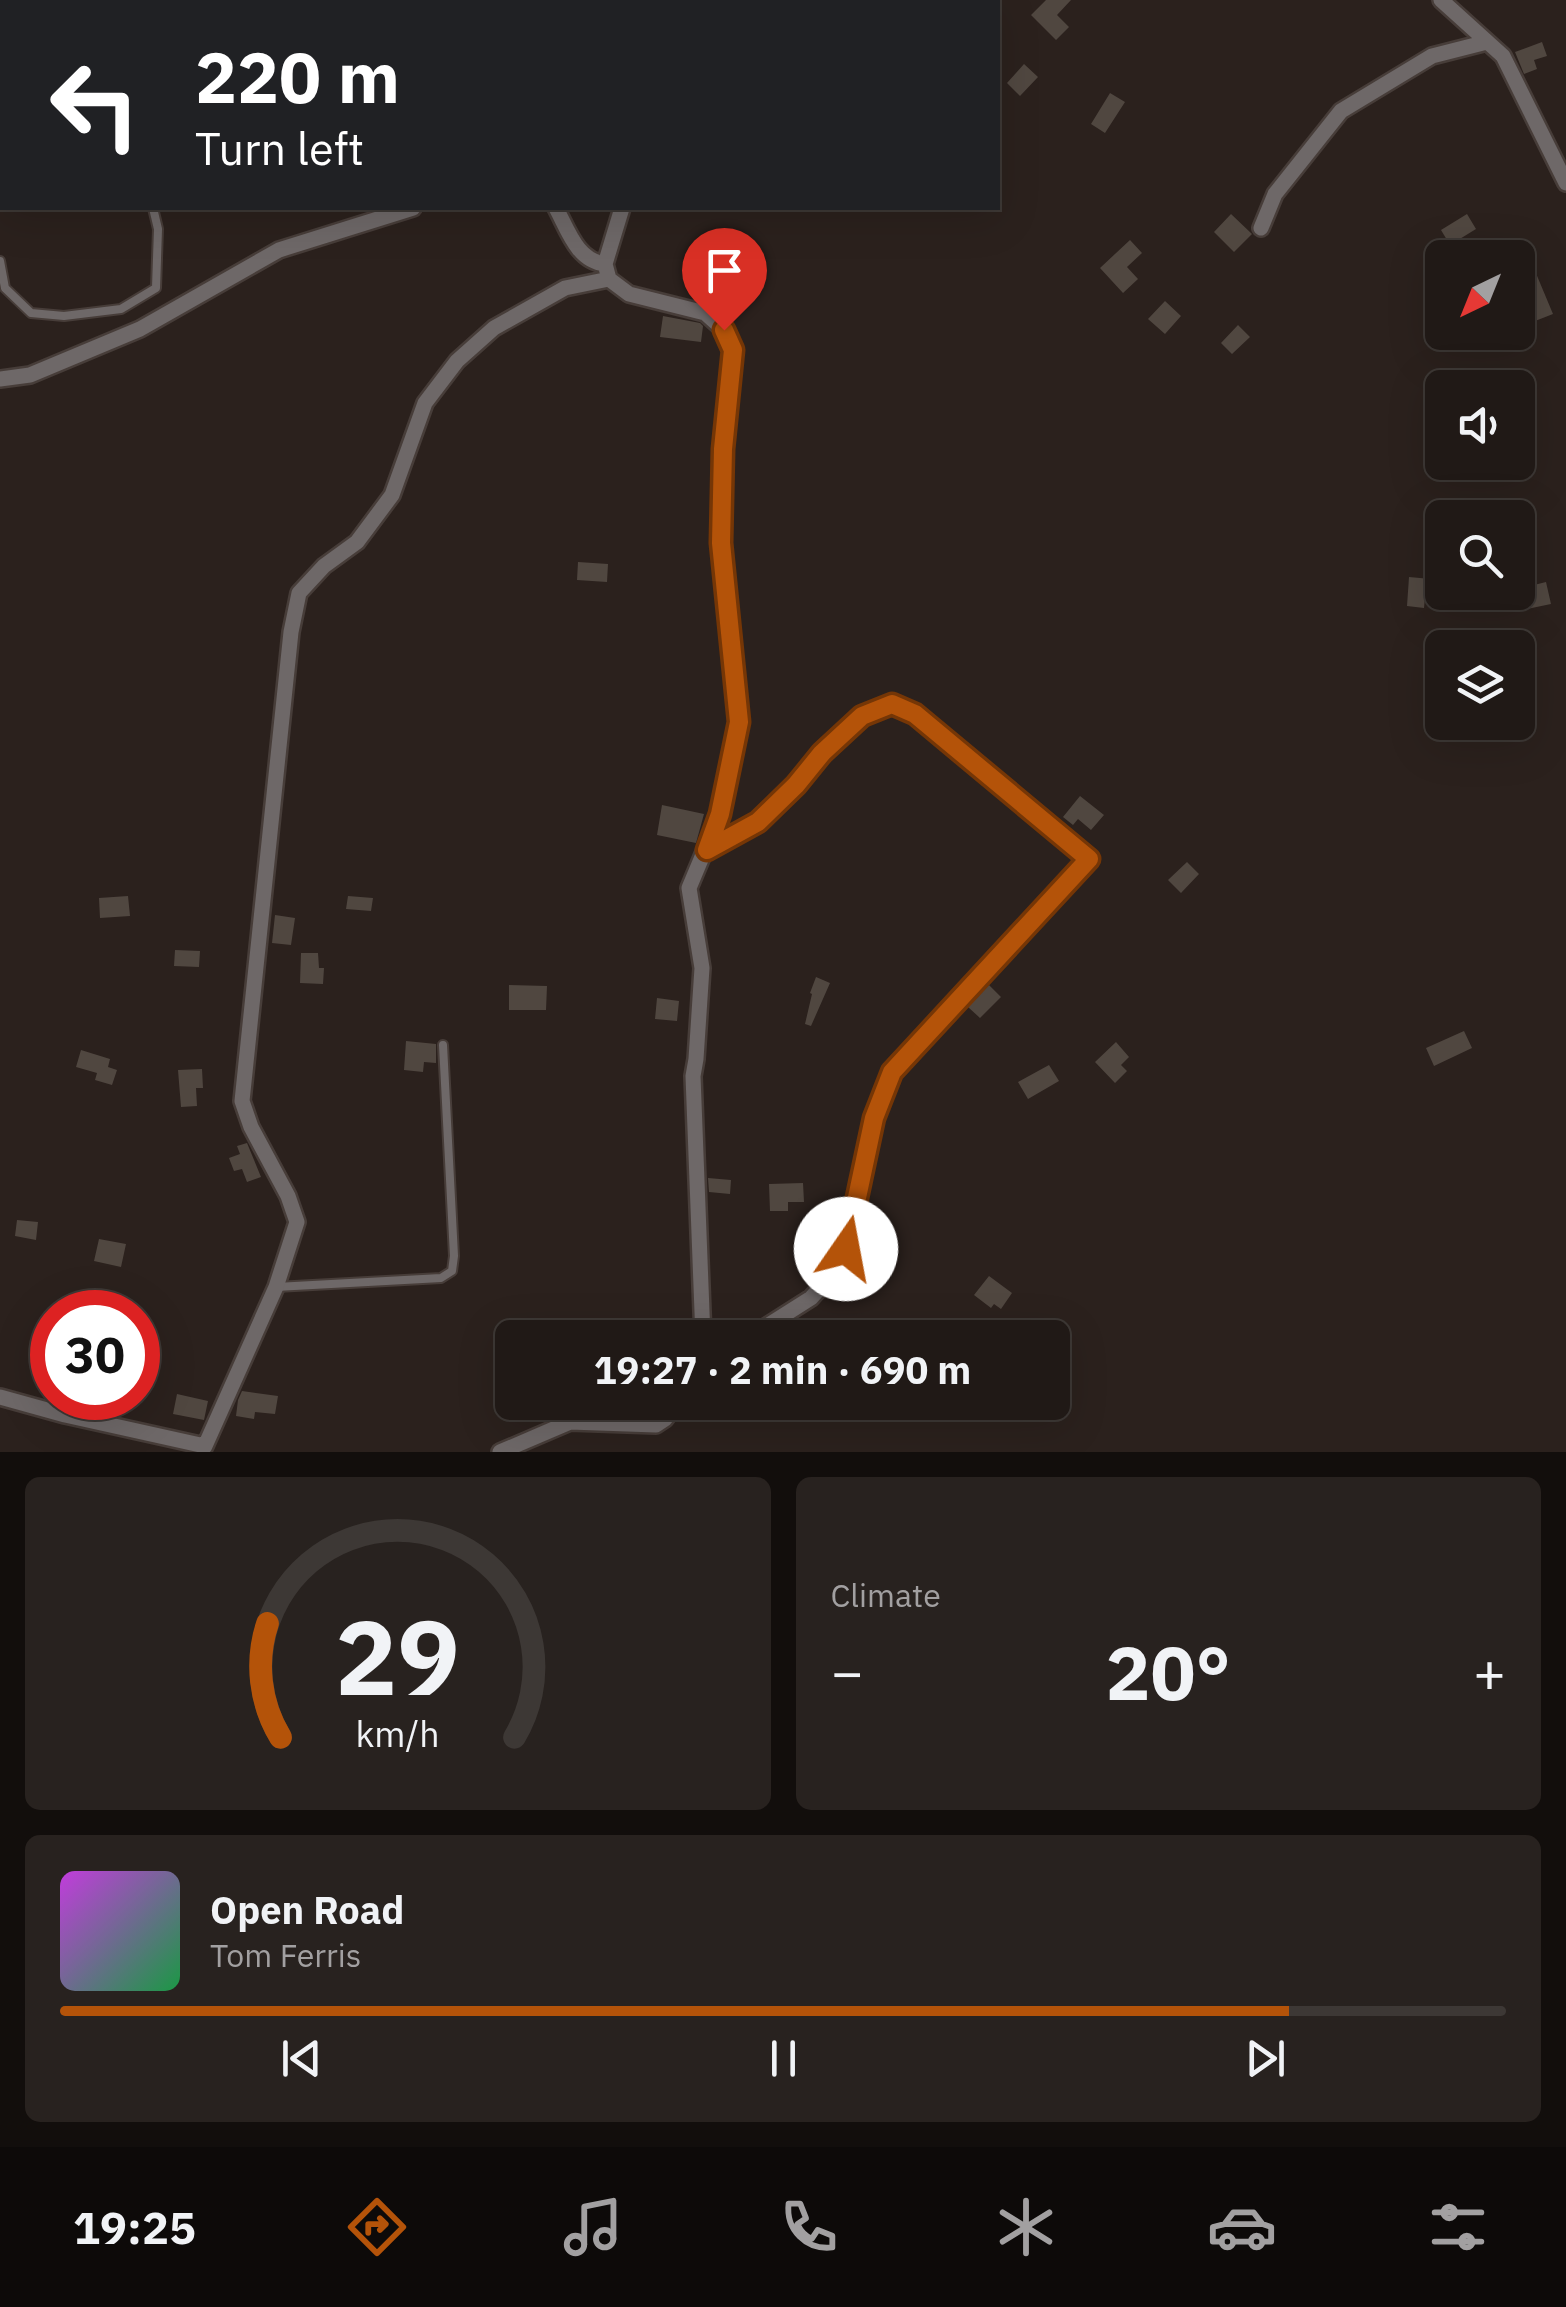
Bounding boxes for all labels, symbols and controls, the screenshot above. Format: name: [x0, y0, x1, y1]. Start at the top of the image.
text: 220 m: [195, 31, 400, 122]
icon: left: [30, 40, 160, 170]
text: Turn left: [195, 119, 364, 177]
pin: [682, 228, 767, 331]
north arrow: [1425, 240, 1535, 350]
map controls: [1425, 240, 1535, 740]
icon: arrive: [697, 243, 752, 298]
button: sound: [1425, 370, 1535, 480]
button: search: [1425, 500, 1535, 610]
button: layers: [1425, 630, 1535, 740]
position arrow: [794, 1197, 898, 1301]
speed limit sign: 30: [30, 1290, 160, 1420]
text: 19:27 · 2 min · 690 m: [594, 1345, 971, 1394]
text: Climate: [831, 1574, 941, 1616]
text: 29: [335, 1588, 460, 1724]
text: 20°: [1106, 1623, 1231, 1721]
text: −: [831, 1636, 864, 1707]
text: +: [1473, 1636, 1506, 1707]
text: km/h: [356, 1710, 440, 1757]
text: Open Road: [210, 1885, 404, 1934]
text: Tom Ferris: [210, 1934, 361, 1976]
icon: previous: [274, 2031, 329, 2086]
icon: pause: [756, 2031, 811, 2086]
icon: next: [1238, 2031, 1293, 2086]
icon: directions: [342, 2192, 412, 2262]
icon: music: [558, 2192, 628, 2262]
icon: phone: [774, 2192, 844, 2262]
icon: climate: [991, 2192, 1061, 2262]
icon: car: [1207, 2192, 1277, 2262]
icon: filters: [1423, 2192, 1493, 2262]
text: 19:25: [73, 2198, 196, 2256]

